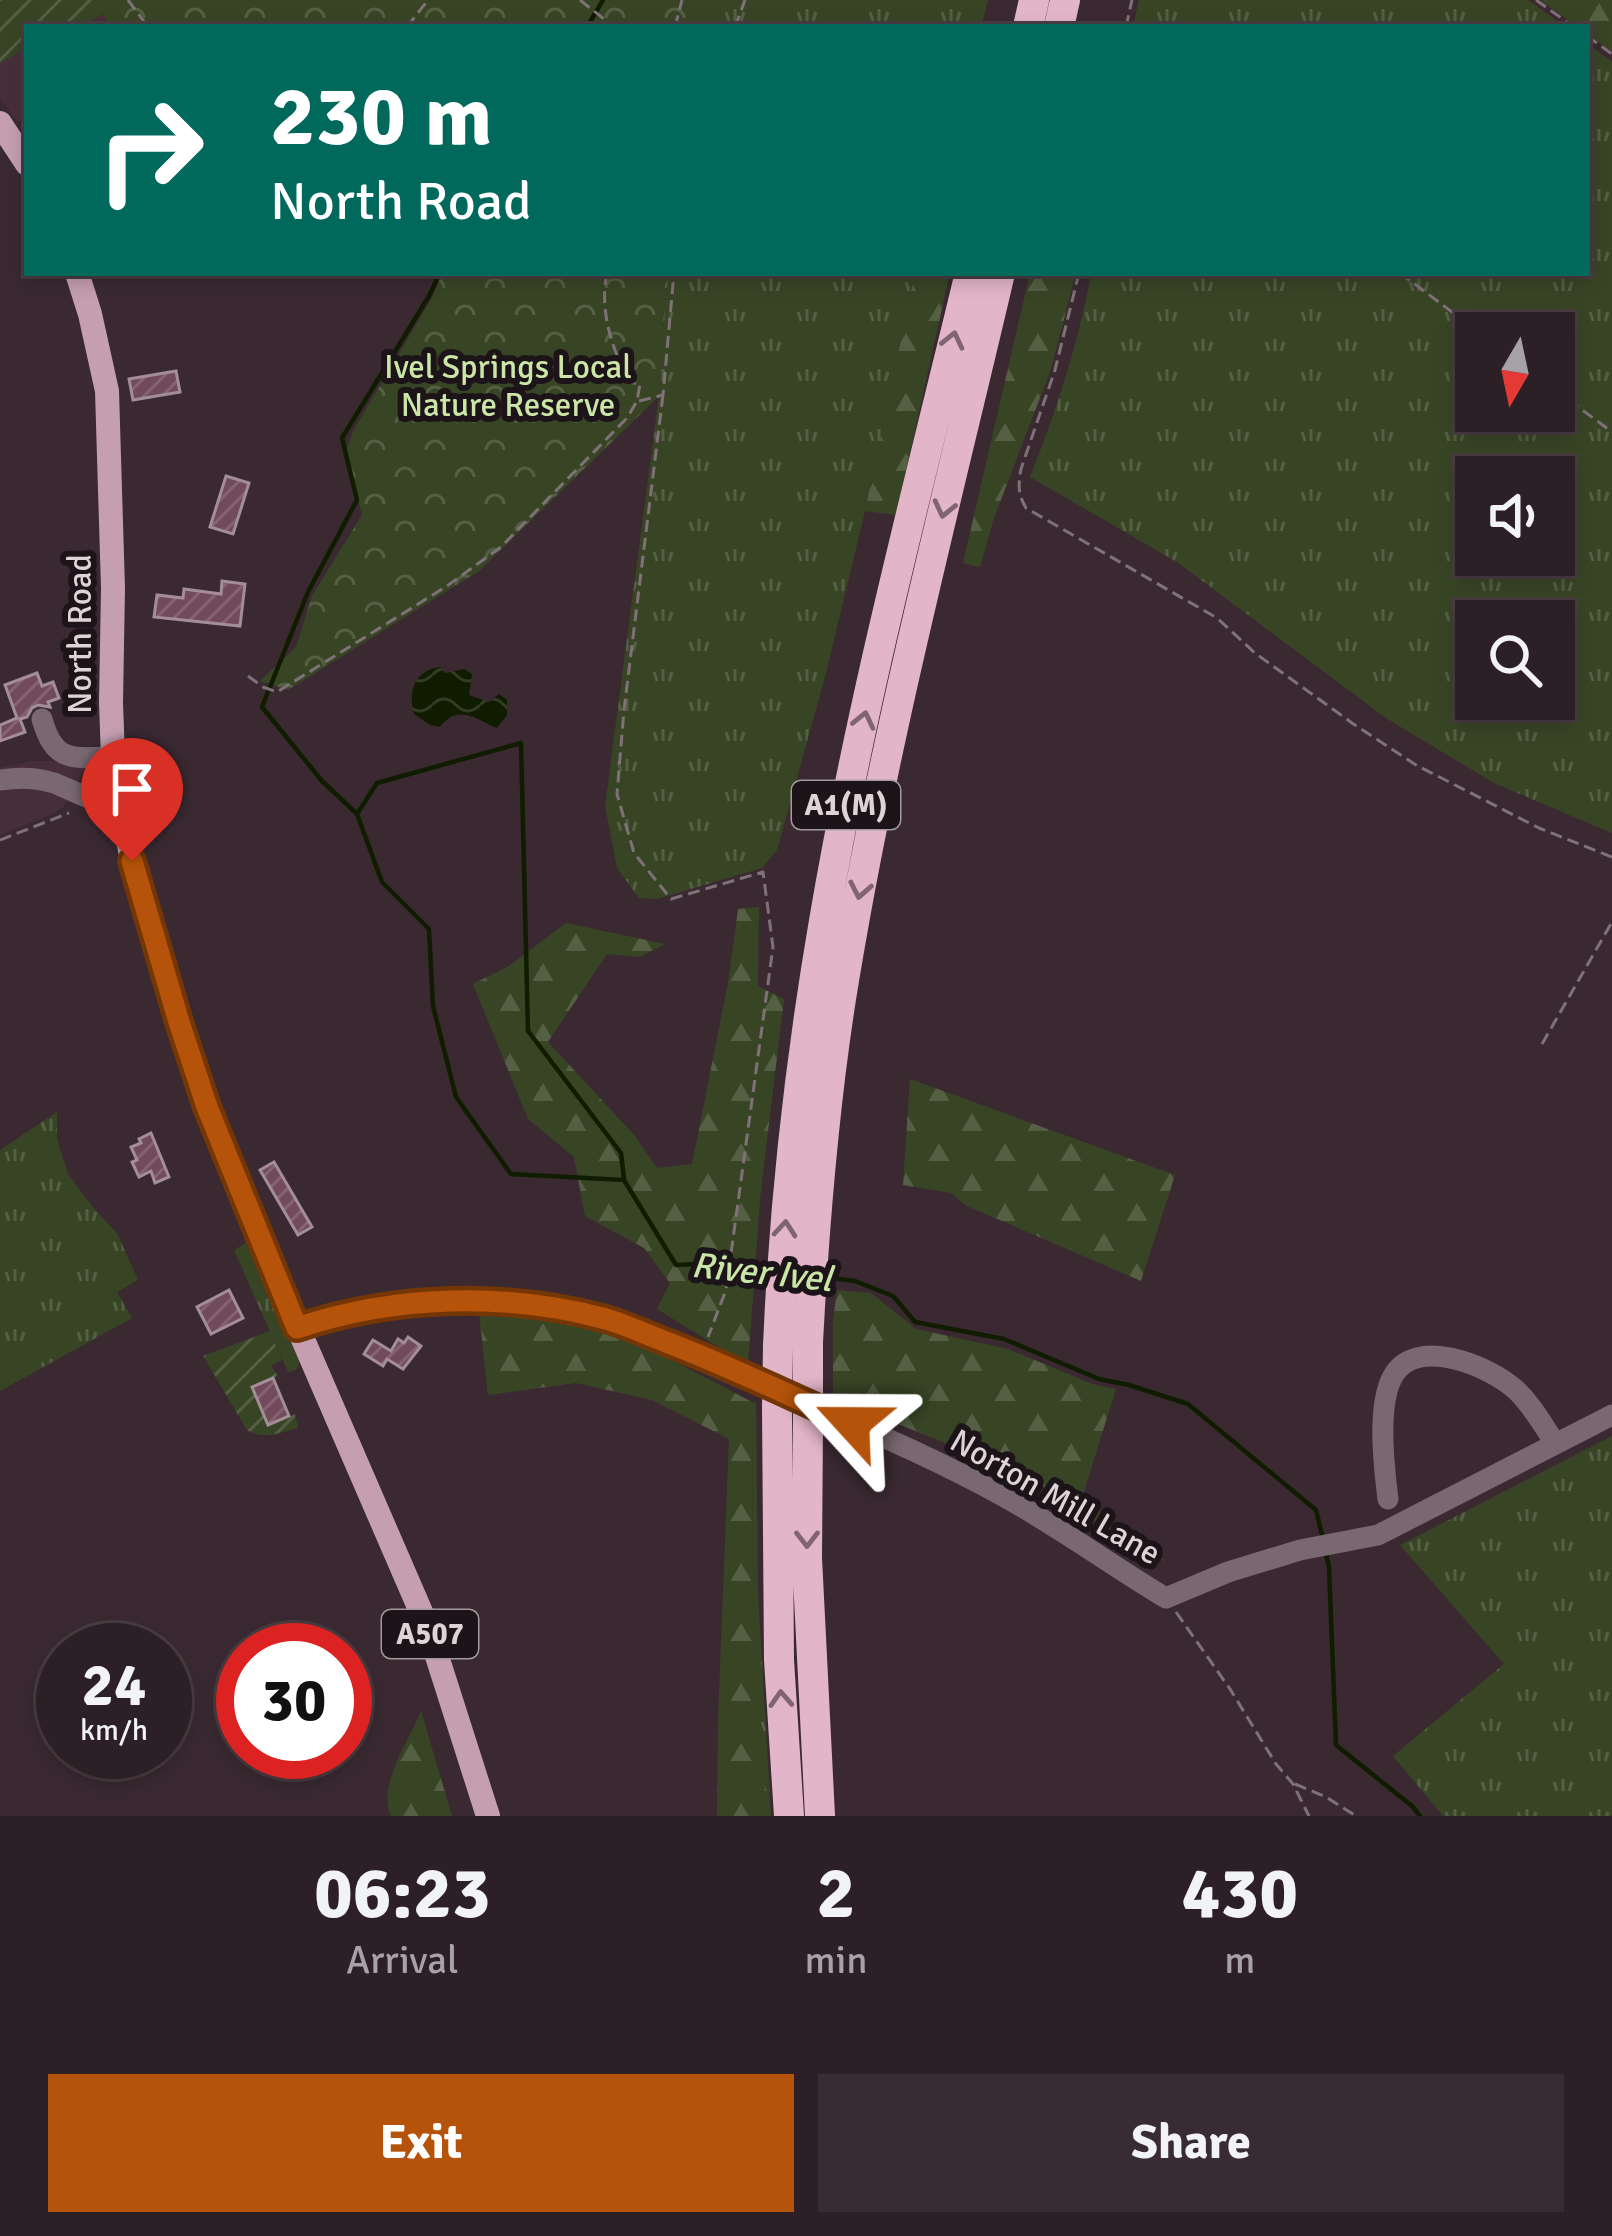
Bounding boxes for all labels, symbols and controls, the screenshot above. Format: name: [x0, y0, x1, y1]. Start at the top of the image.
text: 230 m: [270, 65, 492, 169]
icon: right: [72, 72, 228, 228]
text: North Road: [270, 168, 532, 235]
north arrow: [1455, 312, 1575, 432]
map controls: [1455, 312, 1575, 720]
one-way arrow: [940, 331, 965, 351]
park label: Ivel Springs Local Nature Reserve: [384, 347, 632, 426]
button: sound: [1455, 456, 1575, 576]
one-way arrow: [933, 499, 958, 519]
street label: North Road: [60, 554, 101, 714]
button: search: [1455, 600, 1575, 720]
one-way arrow: [851, 710, 876, 730]
pin: [81, 738, 183, 861]
icon: arrive: [99, 756, 165, 822]
road number: A1(M): [792, 781, 900, 829]
one-way arrow: [848, 880, 874, 900]
one-way arrow: [771, 1219, 797, 1238]
water label: River Ivel: [689, 1243, 837, 1302]
position arrow: [789, 1360, 915, 1486]
street label: Norton Mill Lane: [943, 1421, 1168, 1574]
one-way arrow: [794, 1531, 820, 1549]
road number: A507: [382, 1610, 478, 1658]
speed limit sign: 30: [216, 1623, 372, 1779]
text: 24: [82, 1649, 146, 1723]
one-way arrow: [768, 1689, 794, 1708]
text: km/h: [80, 1712, 148, 1749]
text: 06:23: [314, 1849, 491, 1938]
text: 2: [817, 1849, 855, 1938]
text: 430: [1181, 1849, 1298, 1938]
text: Arrival: [346, 1936, 458, 1984]
text: min: [805, 1936, 868, 1984]
text: m: [1224, 1936, 1255, 1984]
button: Exit: [48, 2074, 794, 2212]
button: Share: [818, 2074, 1564, 2212]

